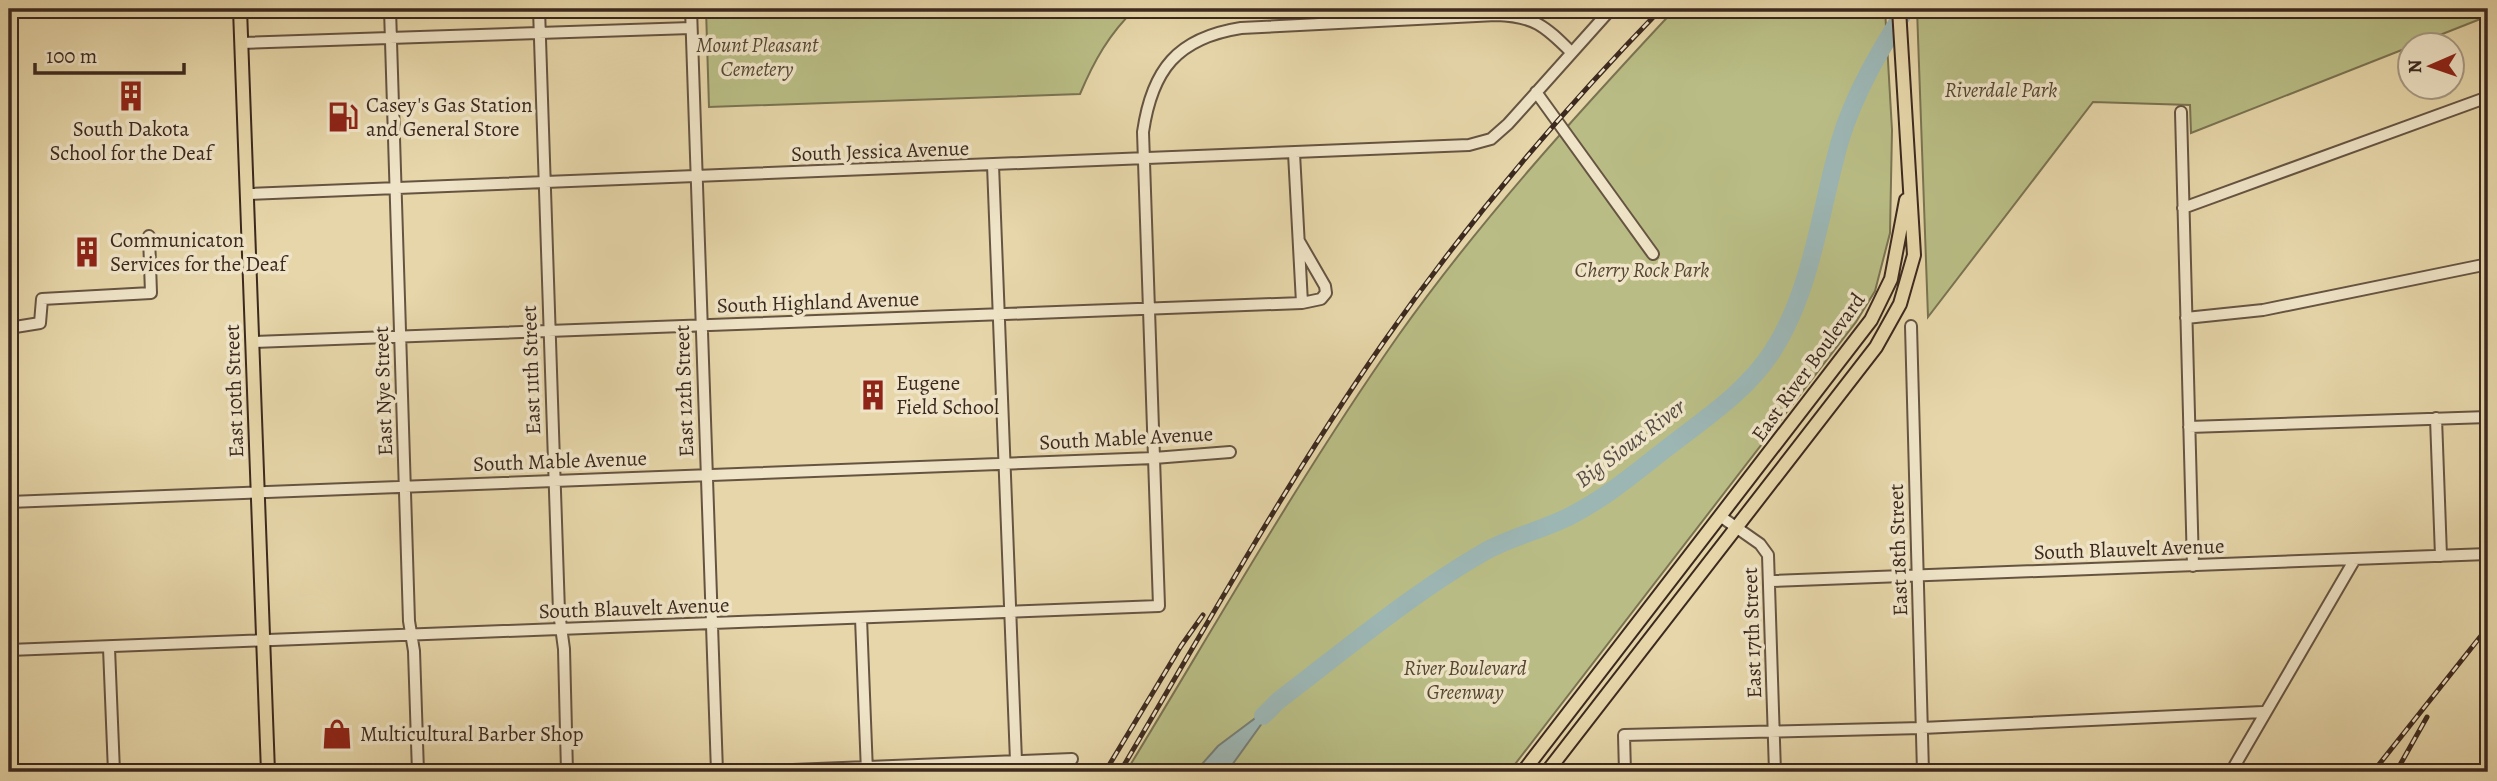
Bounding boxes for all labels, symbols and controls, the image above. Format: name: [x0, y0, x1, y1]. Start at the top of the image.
park label: Mount Pleasant Cemetery: [696, 31, 819, 83]
scale bar: [35, 32, 184, 76]
north arrow: [2396, 32, 2466, 102]
text: 100 m: [46, 42, 97, 70]
text: N: [2402, 59, 2428, 74]
park label: Riverdale Park: [1945, 76, 2057, 104]
building icon: South Dakota School for the Deaf: [114, 79, 148, 113]
place label: Casey's Gas Station and General Store: [366, 91, 533, 143]
fuel station icon: Casey's Gas Station and General Store: [326, 100, 360, 134]
place label: South Dakota School for the Deaf: [50, 115, 215, 167]
street label: South Jessica Avenue: [790, 134, 970, 168]
place label: Communicaton Services for the Deaf: [110, 226, 289, 278]
building icon: Communicaton Services for the Deaf: [70, 235, 104, 269]
park label: Cherry Rock Park: [1575, 256, 1709, 284]
street label: South Highland Avenue: [716, 284, 920, 320]
street label: East River Boulevard: [1745, 287, 1872, 447]
street label: East 11th Street: [515, 305, 547, 435]
street label: East 10th Street: [218, 324, 250, 458]
street label: East 12th Street: [668, 324, 700, 458]
street label: East Nye Street: [367, 325, 399, 456]
place label: Eugene Field School: [896, 369, 999, 421]
building icon: Eugene Field School: [856, 378, 890, 412]
water label: Big Sioux River: [1569, 391, 1692, 495]
street label: South Mable Avenue: [1038, 419, 1214, 457]
street label: South Mable Avenue: [473, 444, 647, 478]
street label: East 18th Street: [1882, 483, 1914, 617]
street label: South Blauvelt Avenue: [2033, 532, 2225, 566]
street label: East 17th Street: [1736, 567, 1768, 699]
street label: South Blauvelt Avenue: [538, 591, 730, 625]
park label: River Boulevard Greenway: [1404, 654, 1527, 706]
shop icon: Multicultural Barber Shop: [320, 717, 354, 751]
place label: Multicultural Barber Shop: [360, 720, 584, 748]

